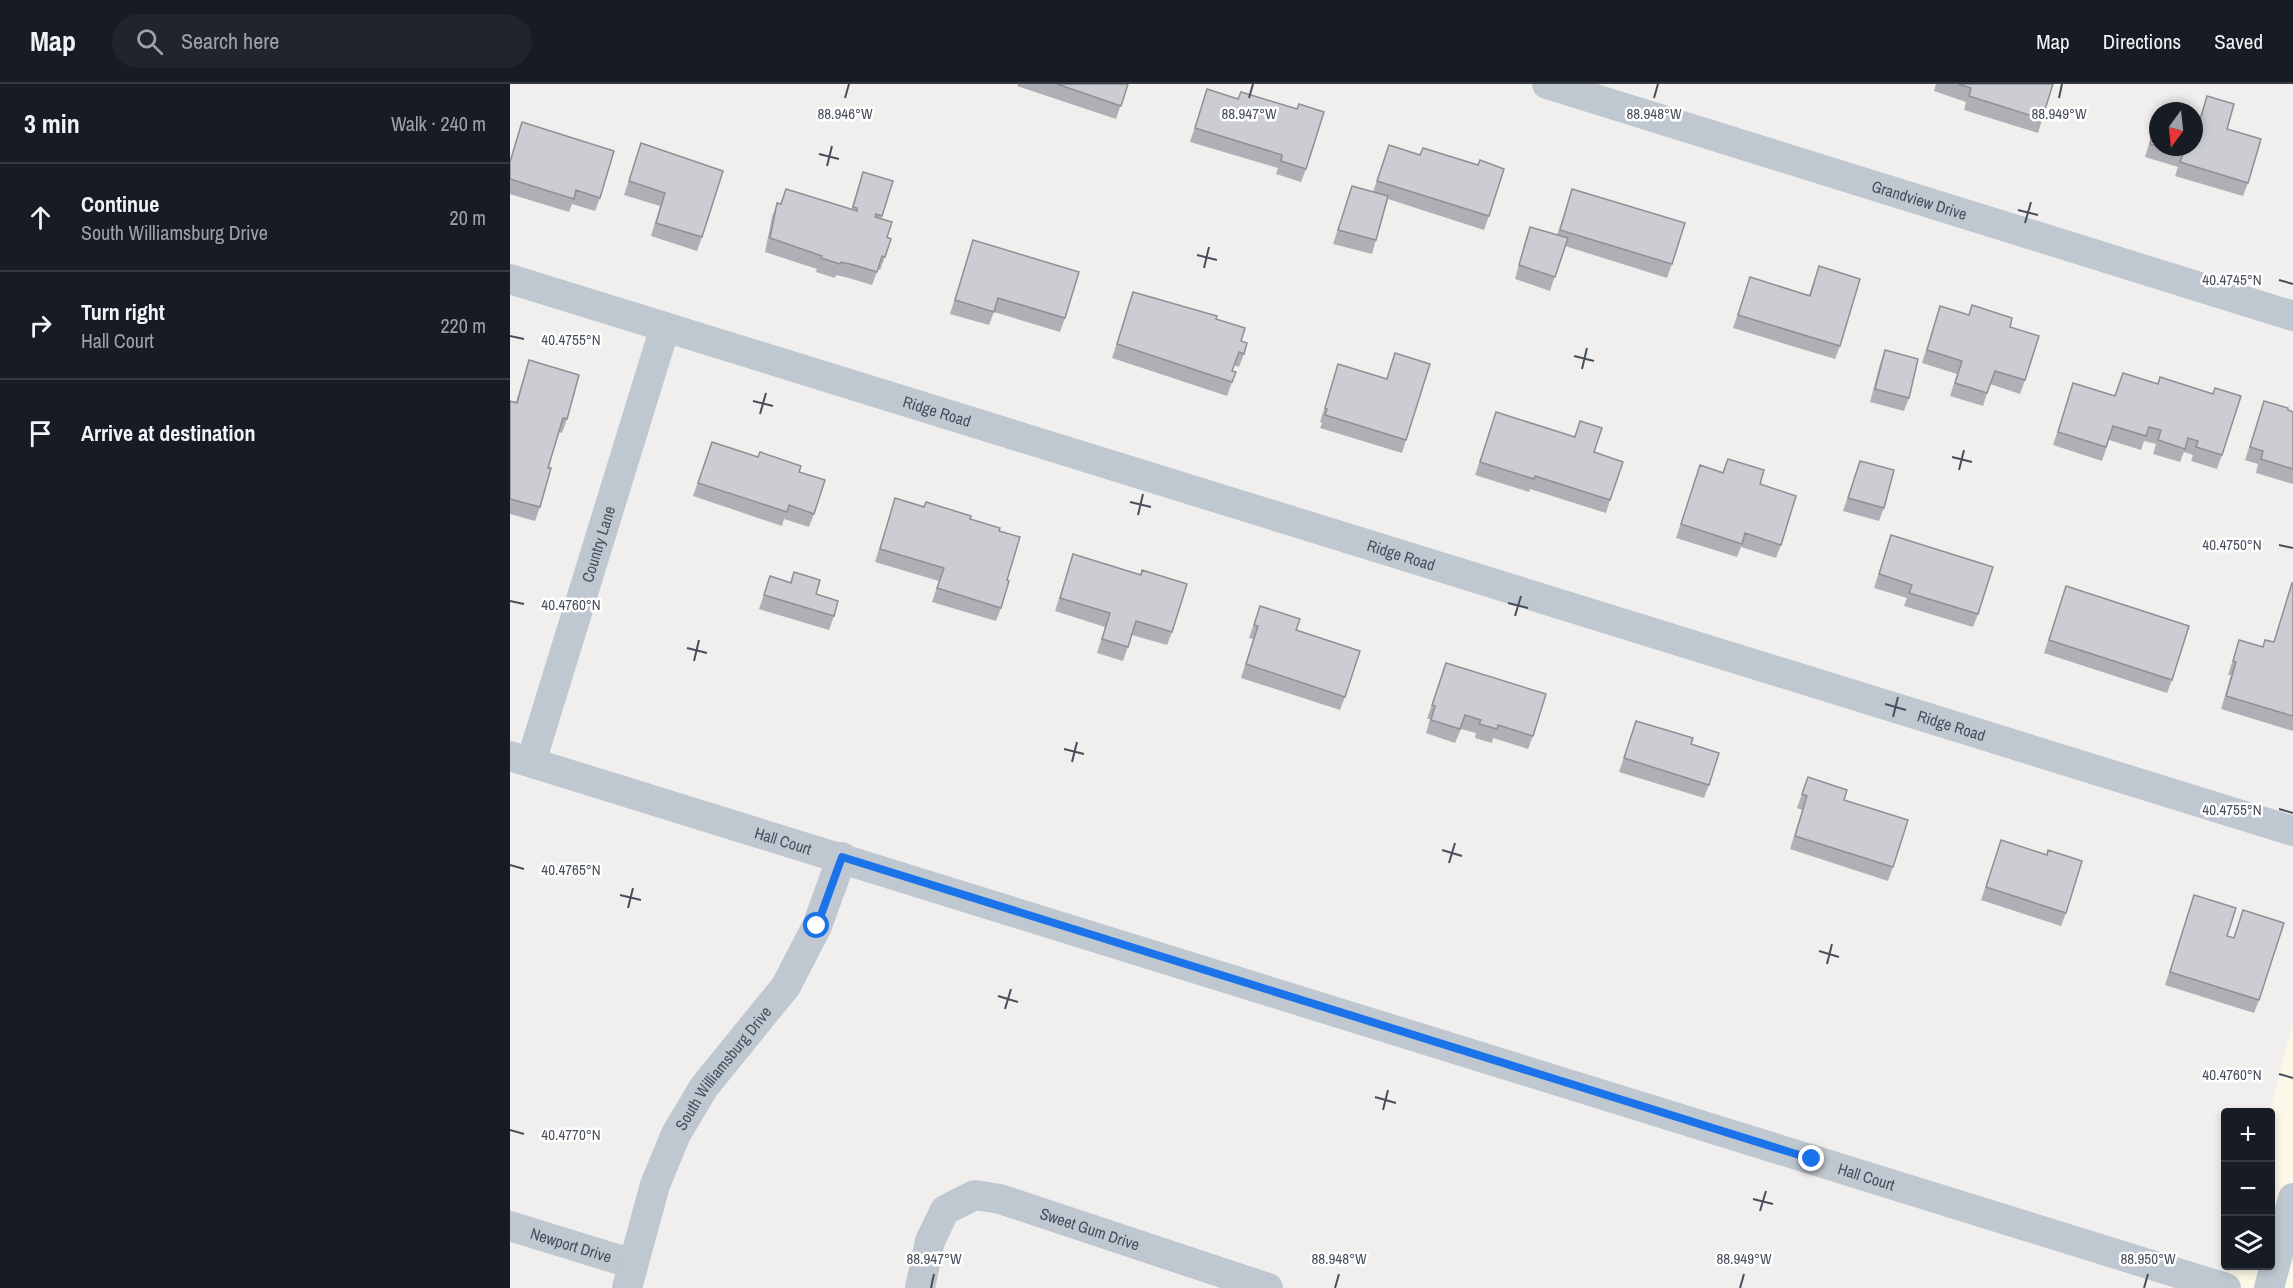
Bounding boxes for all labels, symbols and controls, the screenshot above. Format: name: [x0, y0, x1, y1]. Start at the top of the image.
search box: [112, 14, 532, 68]
text: Map: [30, 22, 76, 60]
icon: search: [133, 25, 166, 58]
text: Search here: [181, 26, 279, 56]
text: Map: [2036, 27, 2070, 56]
text: Directions: [2103, 27, 2181, 56]
text: Saved: [2214, 27, 2263, 56]
north arrow: [2149, 102, 2203, 156]
text: 88.946°W: [817, 103, 873, 124]
text: 88.947°W: [1221, 103, 1277, 124]
text: 88.948°W: [1626, 103, 1682, 124]
text: 88.949°W: [2031, 103, 2087, 124]
text: 3 min: [24, 106, 80, 141]
text: Walk · 240 m: [391, 110, 486, 137]
street label: Grandview Drive: [1869, 175, 1970, 225]
text: Continue: [81, 189, 159, 219]
icon: ahead: [24, 201, 57, 234]
text: 20 m: [450, 204, 486, 231]
text: South Williamsburg Drive: [81, 219, 268, 246]
text: 40.4745°N: [2202, 269, 2262, 290]
text: Turn right: [81, 297, 165, 327]
icon: right: [24, 309, 57, 342]
text: 220 m: [440, 312, 486, 339]
text: Hall Court: [81, 327, 154, 354]
text: 40.4755°N: [541, 329, 601, 350]
street label: Ridge Road: [900, 390, 974, 432]
icon: arrive: [24, 417, 57, 450]
text: Arrive at destination: [81, 418, 255, 448]
street label: Country Lane: [576, 503, 620, 585]
street label: Ridge Road: [1365, 534, 1438, 576]
text: 40.4750°N: [2202, 534, 2262, 555]
text: 40.4760°N: [541, 594, 601, 615]
street label: Ridge Road: [1915, 704, 1988, 746]
text: 40.4755°N: [2202, 799, 2262, 820]
street label: Hall Court: [752, 822, 815, 860]
text: 40.4765°N: [541, 859, 601, 880]
route start: [803, 912, 829, 938]
street label: South Williamsburg Drive: [670, 1001, 776, 1134]
text: 40.4760°N: [2202, 1064, 2262, 1085]
map controls: [2221, 1108, 2275, 1270]
button: +: [2221, 1108, 2275, 1162]
text: 40.4770°N: [541, 1124, 601, 1145]
route end: [1798, 1145, 1824, 1171]
street label: Hall Court: [1835, 1157, 1898, 1196]
button: −: [2221, 1162, 2275, 1216]
street label: Sweet Gum Drive: [1037, 1202, 1142, 1256]
button: layers: [2221, 1216, 2275, 1270]
street label: Newport Drive: [528, 1222, 614, 1268]
text: 88.947°W: [906, 1248, 962, 1269]
text: 88.948°W: [1311, 1248, 1367, 1269]
text: 88.949°W: [1716, 1248, 1772, 1269]
text: 88.950°W: [2120, 1248, 2176, 1269]

